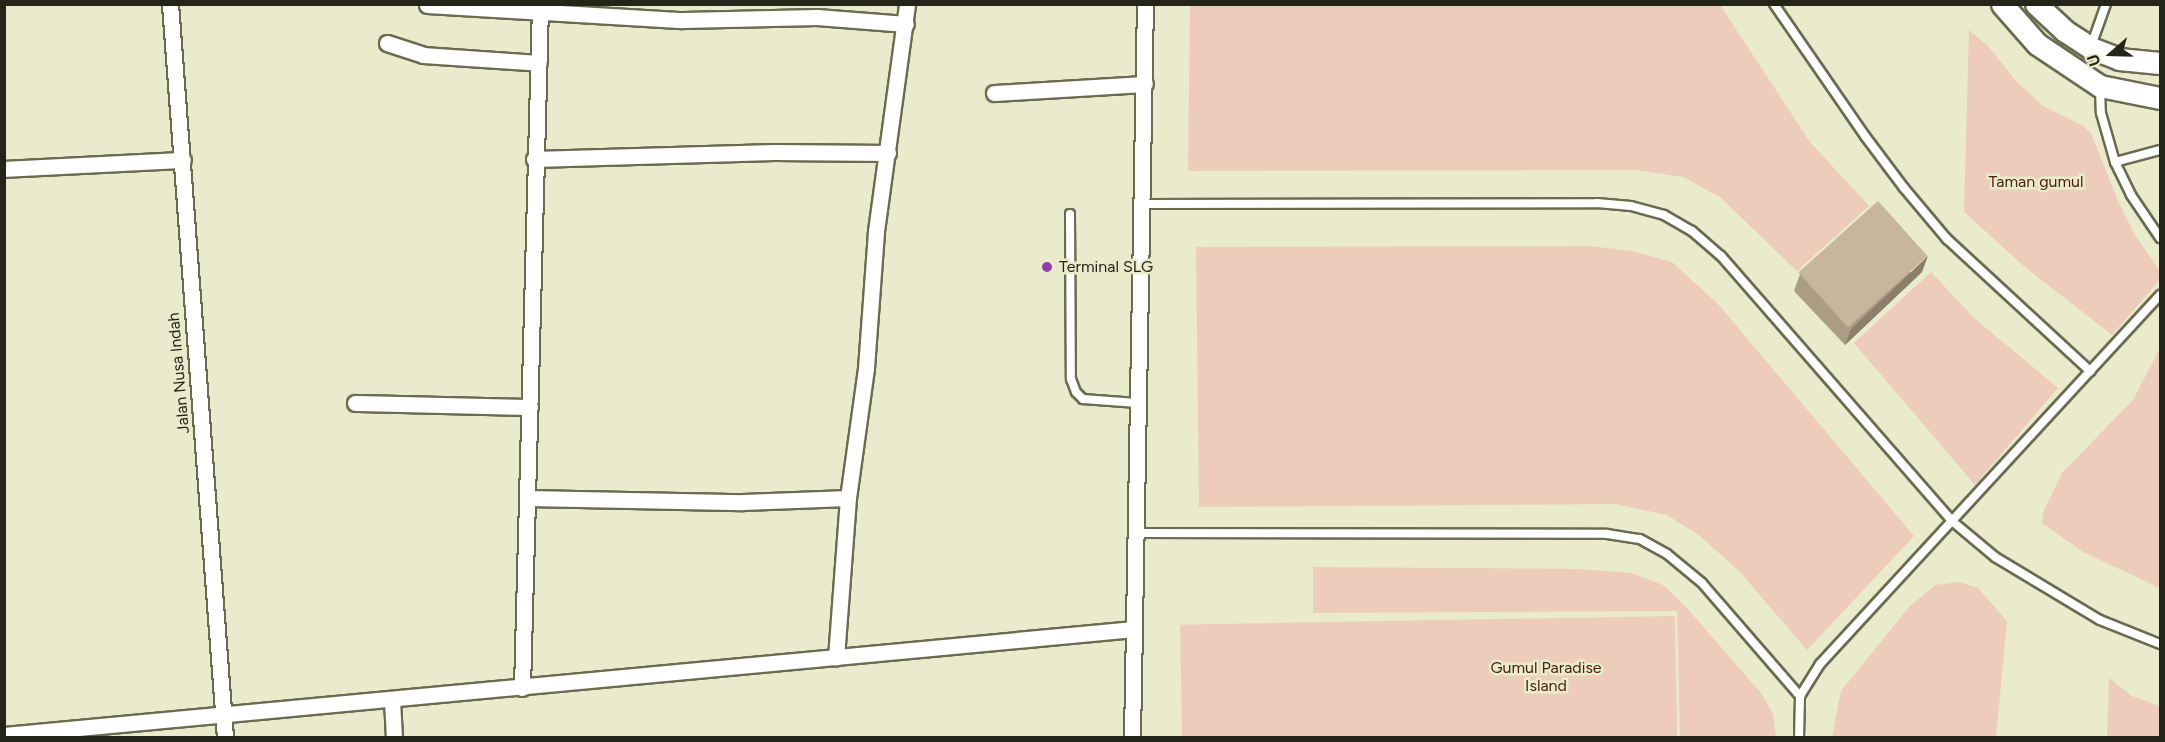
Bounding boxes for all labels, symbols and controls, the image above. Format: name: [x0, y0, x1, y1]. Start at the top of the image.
north arrow: [2081, 24, 2141, 84]
text: U: [2083, 52, 2104, 69]
park label: Taman gumul: [1988, 172, 2084, 192]
place label: Terminal SLG: [1059, 257, 1153, 277]
marker: Terminal SLG: [1040, 260, 1054, 274]
street label: Jalan Nusa Indah: [164, 312, 194, 434]
park label: Gumul Paradise Island: [1490, 658, 1602, 696]

